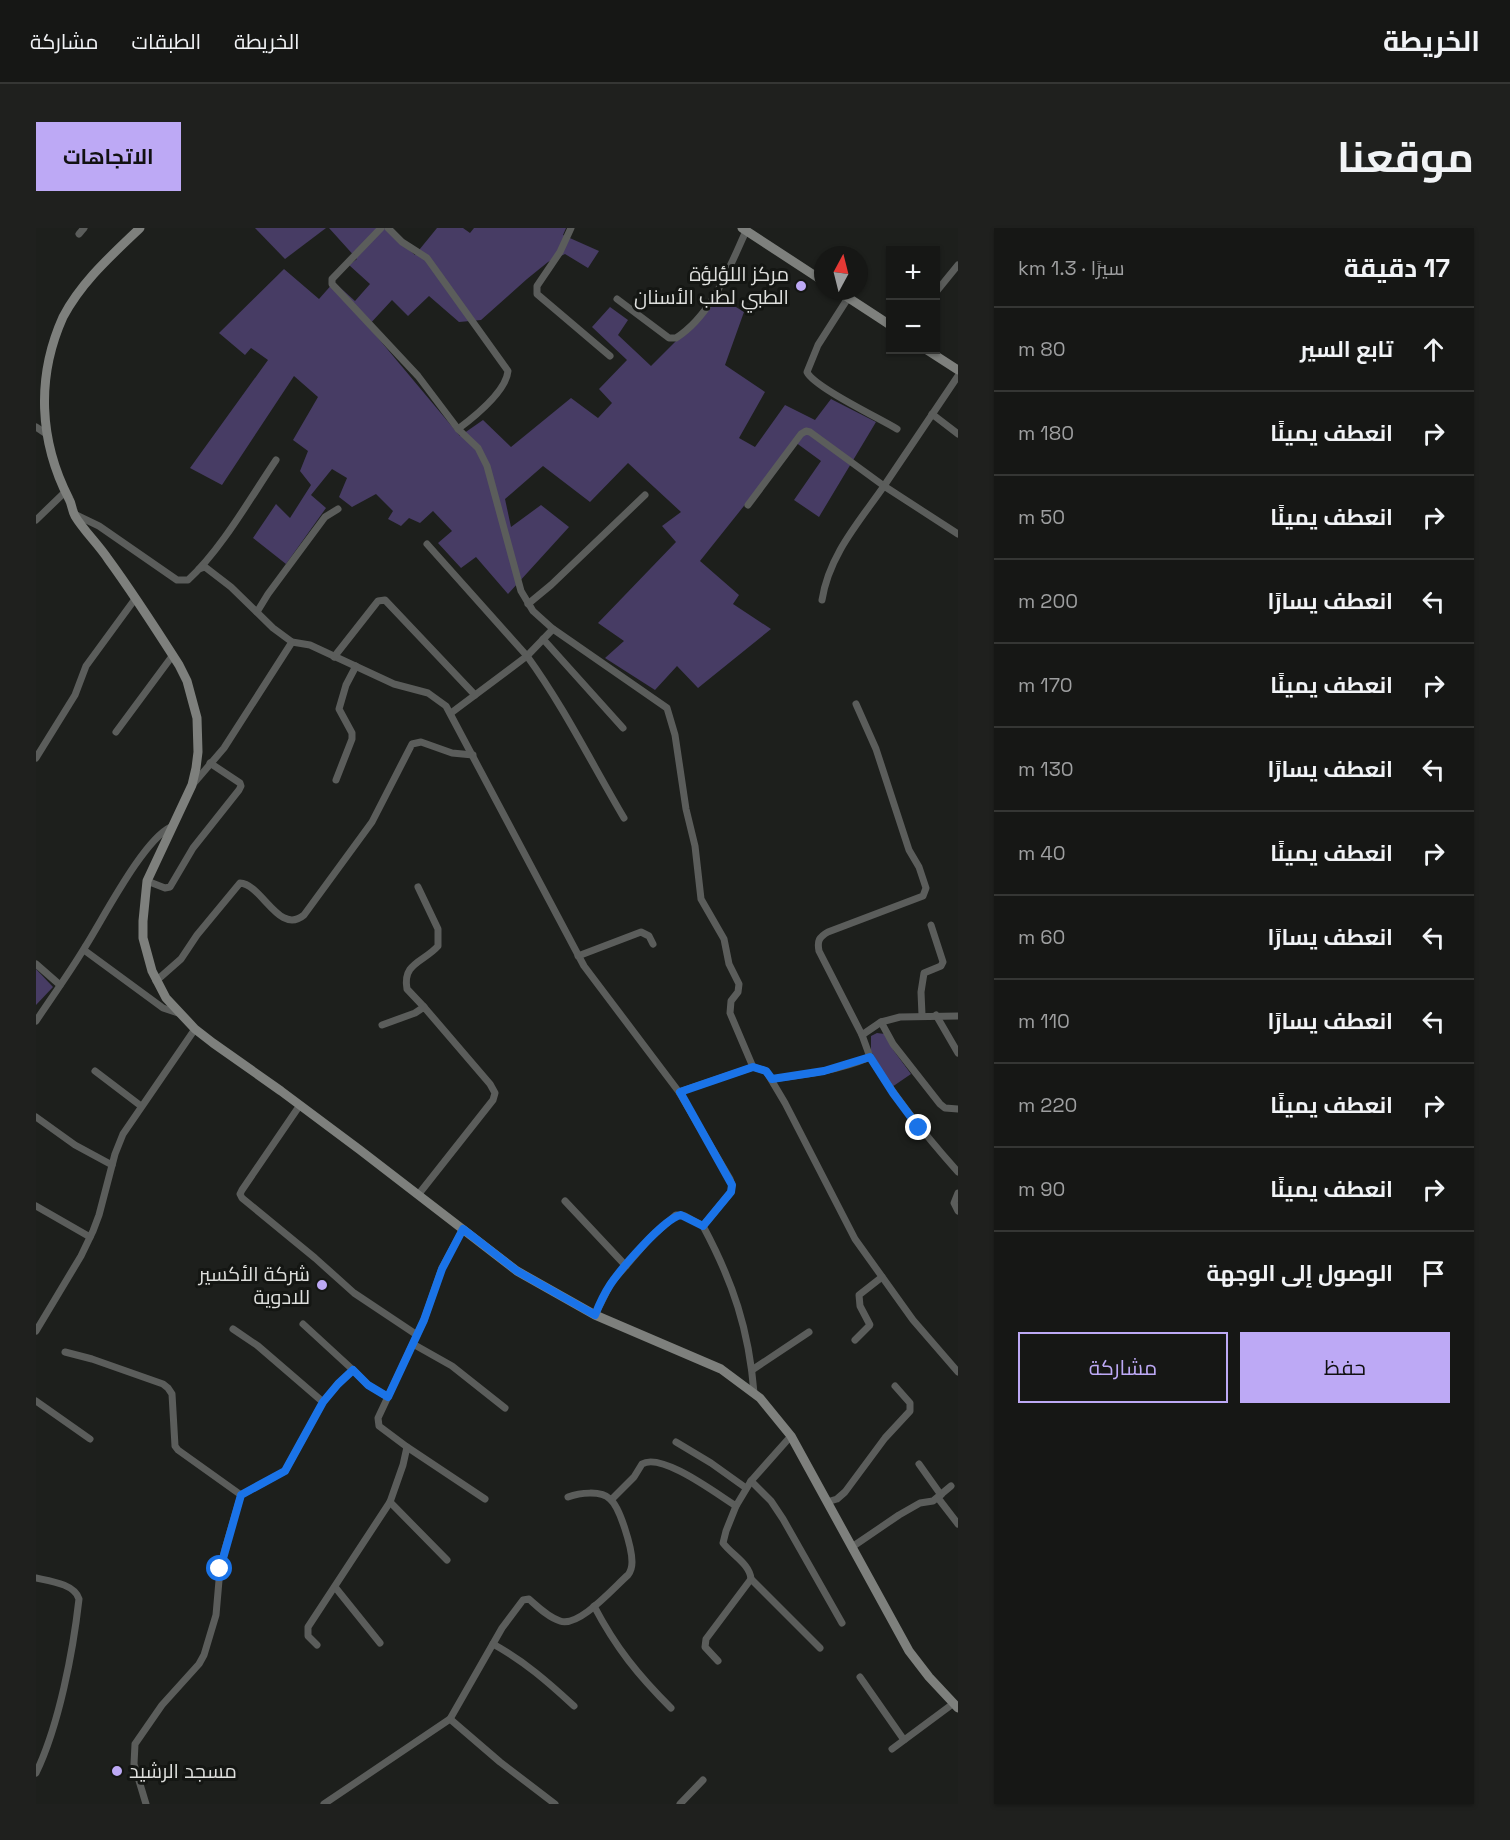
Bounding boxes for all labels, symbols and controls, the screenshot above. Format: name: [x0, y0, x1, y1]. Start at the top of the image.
text: الخريطة: [1383, 23, 1480, 59]
text: مشاركة: [30, 28, 99, 55]
text: الطبقات: [132, 28, 201, 55]
text: الخريطة: [234, 28, 300, 55]
button: الاتجاهات: [36, 122, 181, 191]
text: موقعنا: [1337, 131, 1474, 184]
north arrow: [814, 246, 868, 300]
map controls: [886, 246, 940, 354]
button: +: [886, 246, 940, 300]
text: 17 دقيقة: [1344, 251, 1450, 285]
text: سيرًا · 1.3 km: [1018, 255, 1124, 281]
place label: مركز اللؤلؤة الطبي لطب الأسنان: [634, 261, 789, 313]
marker: مركز اللؤلؤة الطبي لطب الأسنان: [794, 279, 808, 293]
button: −: [886, 300, 940, 354]
icon: ahead: [1417, 333, 1450, 366]
text: تابع السير: [1300, 335, 1393, 363]
text: 80 m: [1018, 336, 1066, 362]
icon: right: [1417, 417, 1450, 450]
text: انعطف يمينًا: [1270, 419, 1393, 447]
text: 180 m: [1018, 420, 1074, 446]
icon: right: [1417, 501, 1450, 534]
text: انعطف يمينًا: [1270, 503, 1393, 531]
text: 50 m: [1018, 504, 1065, 530]
icon: left: [1417, 585, 1450, 618]
text: انعطف يسارًا: [1267, 587, 1393, 615]
text: 200 m: [1018, 588, 1078, 614]
icon: right: [1417, 669, 1450, 702]
text: انعطف يمينًا: [1270, 671, 1393, 699]
text: 170 m: [1018, 672, 1073, 698]
icon: left: [1417, 753, 1450, 786]
text: انعطف يسارًا: [1267, 755, 1393, 783]
text: 130 m: [1018, 756, 1074, 782]
icon: right: [1417, 837, 1450, 870]
text: انعطف يمينًا: [1270, 839, 1393, 867]
text: 40 m: [1018, 840, 1066, 866]
icon: left: [1417, 921, 1450, 954]
text: انعطف يسارًا: [1267, 923, 1393, 951]
text: 60 m: [1018, 924, 1065, 950]
icon: left: [1417, 1005, 1450, 1038]
text: انعطف يسارًا: [1267, 1007, 1393, 1035]
text: 110 m: [1018, 1008, 1070, 1034]
icon: right: [1417, 1089, 1450, 1122]
text: انعطف يمينًا: [1270, 1091, 1393, 1119]
text: 220 m: [1018, 1092, 1077, 1118]
route end: [905, 1114, 931, 1140]
icon: right: [1417, 1173, 1450, 1206]
text: انعطف يمينًا: [1270, 1175, 1393, 1203]
text: 90 m: [1018, 1176, 1065, 1202]
icon: arrive: [1417, 1257, 1450, 1290]
text: الوصول إلى الوجهة: [1207, 1259, 1393, 1287]
place label: شركة الأكسير للادوية: [198, 1261, 310, 1310]
marker: شركة الأكسير للادوية: [315, 1278, 329, 1292]
button: مشاركة: [1018, 1332, 1228, 1403]
button: حفظ: [1240, 1332, 1450, 1403]
route start: [206, 1555, 232, 1581]
place label: مسجد الرشيد: [129, 1758, 237, 1784]
marker: مسجد الرشيد: [110, 1764, 124, 1778]

